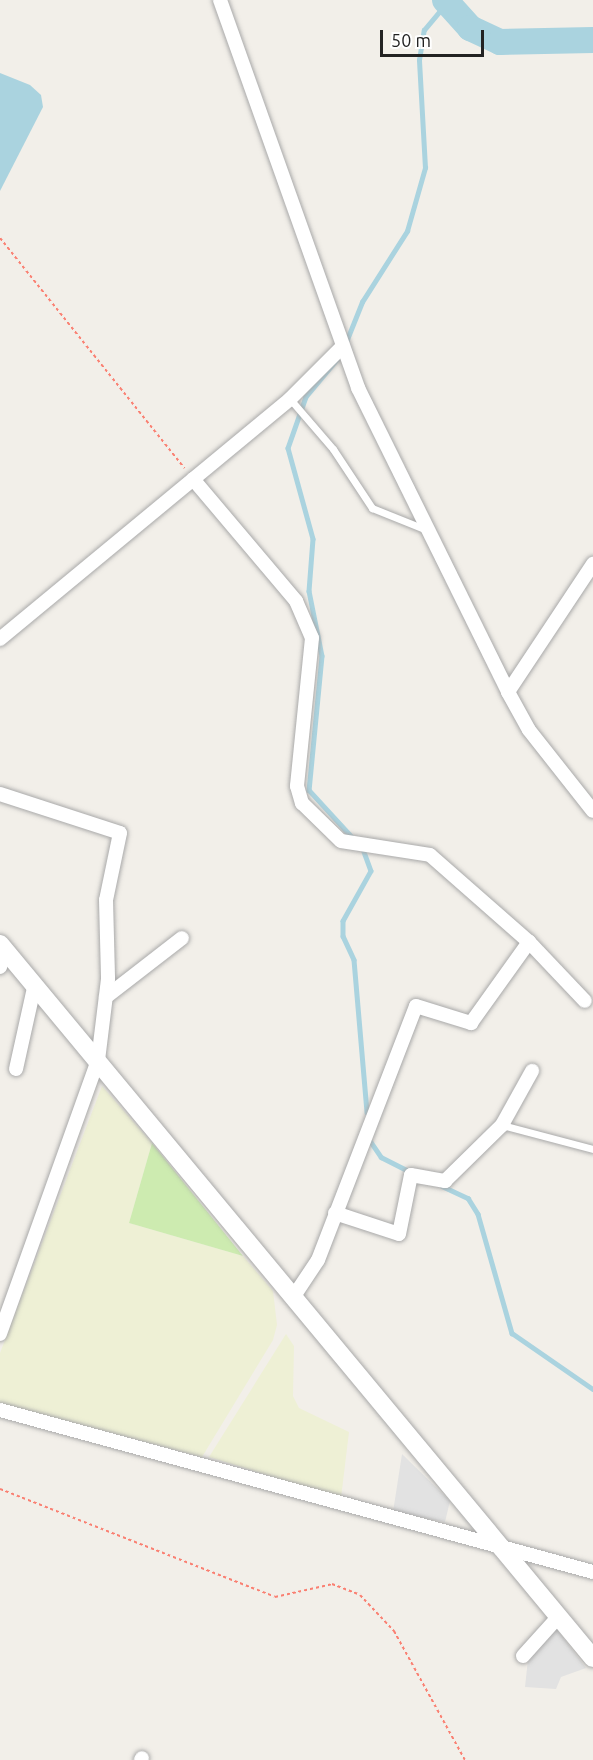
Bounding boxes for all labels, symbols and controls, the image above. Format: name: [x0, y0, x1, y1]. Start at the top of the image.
scale bar: [383, 18, 486, 56]
text: 50 m: [391, 30, 431, 50]

